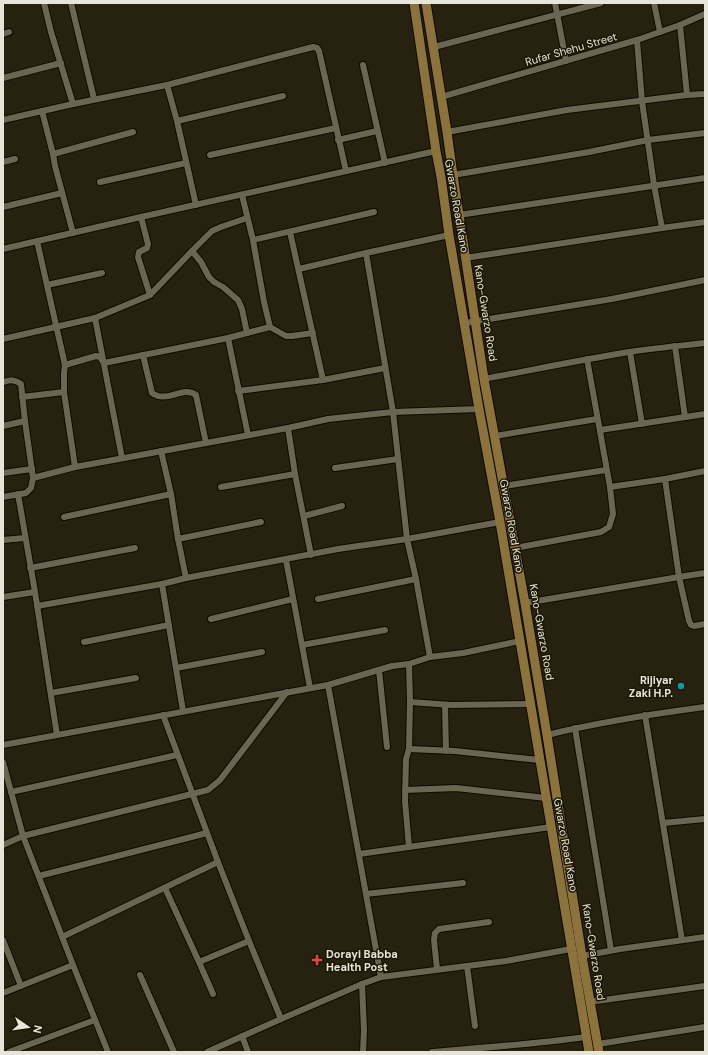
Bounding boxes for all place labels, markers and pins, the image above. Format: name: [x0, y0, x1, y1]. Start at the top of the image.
place label: Rijiyar Zaki H.P.: [629, 673, 673, 700]
marker: Rijiyar Zaki H.P.: [676, 681, 686, 691]
place label: Dorayi Babba Health Post: [326, 947, 398, 974]
marker: Dorayi Babba Health Post: [311, 954, 323, 966]

